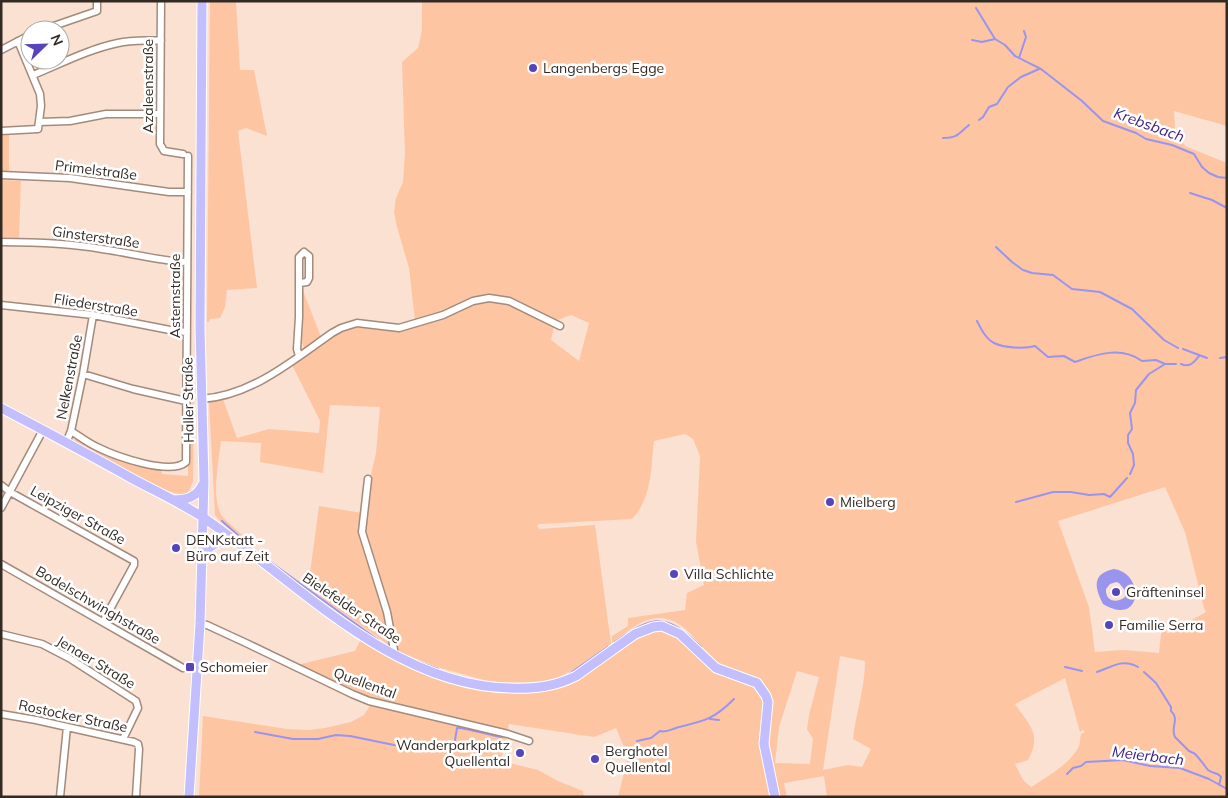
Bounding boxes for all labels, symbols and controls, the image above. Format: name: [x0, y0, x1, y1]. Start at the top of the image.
north arrow: [20, 20, 70, 70]
text: N: [47, 32, 67, 48]
street label: Azaleenstraße: [139, 39, 157, 133]
place label: Langenbergs Egge: [543, 59, 664, 77]
marker: Langenbergs Egge: [527, 62, 539, 74]
water label: Krebsbach: [1111, 103, 1187, 146]
street label: Primelstraße: [54, 156, 138, 184]
street label: Ginsterstraße: [51, 222, 141, 252]
street label: Asternstraße: [166, 254, 184, 338]
street label: Fliederstraße: [53, 289, 139, 321]
street label: Nelkenstraße: [52, 333, 86, 421]
street label: Haller Straße: [178, 357, 198, 443]
street label: Leipziger Straße: [27, 482, 129, 548]
place label: Mielberg: [840, 493, 896, 511]
marker: Mielberg: [824, 496, 836, 508]
place label: DENKstatt - Büro auf Zeit: [186, 531, 269, 565]
marker: DENKstatt - Büro auf Zeit: [170, 542, 182, 554]
street label: Bodelschwinghstraße: [32, 562, 164, 648]
place label: Villa Schlichte: [684, 565, 774, 583]
street label: Bielefelder Straße: [299, 568, 405, 648]
marker: Villa Schlichte: [668, 568, 680, 580]
place label: Gräfteninsel: [1126, 583, 1204, 601]
marker: Gräfteninsel: [1110, 586, 1122, 598]
place label: Familie Serra: [1119, 616, 1203, 634]
marker: Familie Serra: [1103, 619, 1115, 631]
street label: Jenaer Straße: [53, 631, 139, 693]
place label: Schomeier: [200, 658, 269, 676]
marker: Schomeier: [184, 661, 196, 673]
street label: Quellental: [331, 663, 399, 703]
street label: Rostocker Straße: [17, 696, 129, 736]
place label: Wanderparkplatz Quellental: [396, 736, 510, 770]
place label: Berghotel Quellental: [605, 742, 671, 776]
water label: Meierbach: [1111, 742, 1185, 769]
marker: Wanderparkplatz Quellental: [514, 747, 526, 759]
marker: Berghotel Quellental: [589, 753, 601, 765]

